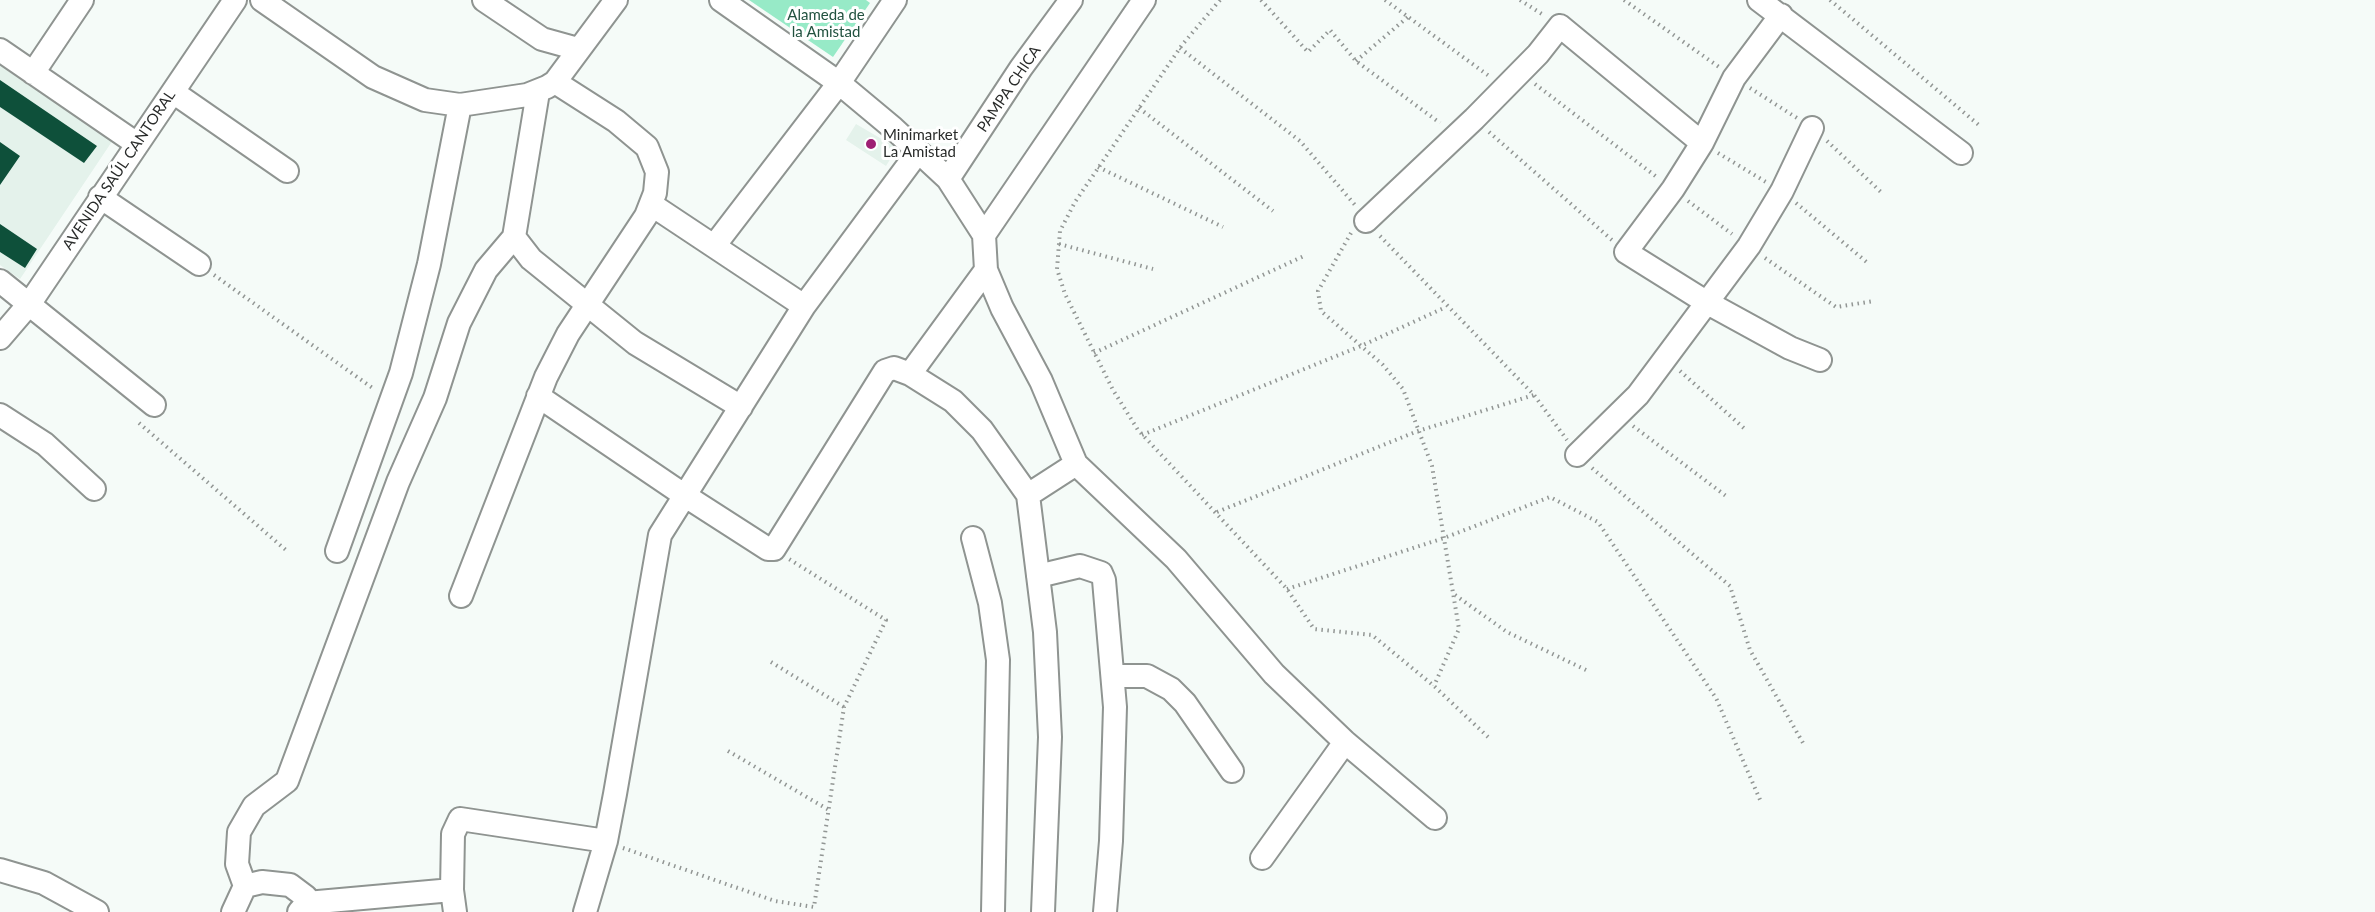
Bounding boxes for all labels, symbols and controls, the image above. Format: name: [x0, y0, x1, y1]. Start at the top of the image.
park label: Alameda de la Amistad: [787, 6, 865, 41]
street label: PAMPA CHICA: [973, 42, 1045, 136]
street label: AVENIDA SAÚL CANTORAL: [59, 87, 179, 253]
place label: Minimarket La Amistad: [883, 126, 958, 161]
marker: Minimarket La Amistad: [864, 137, 878, 151]

